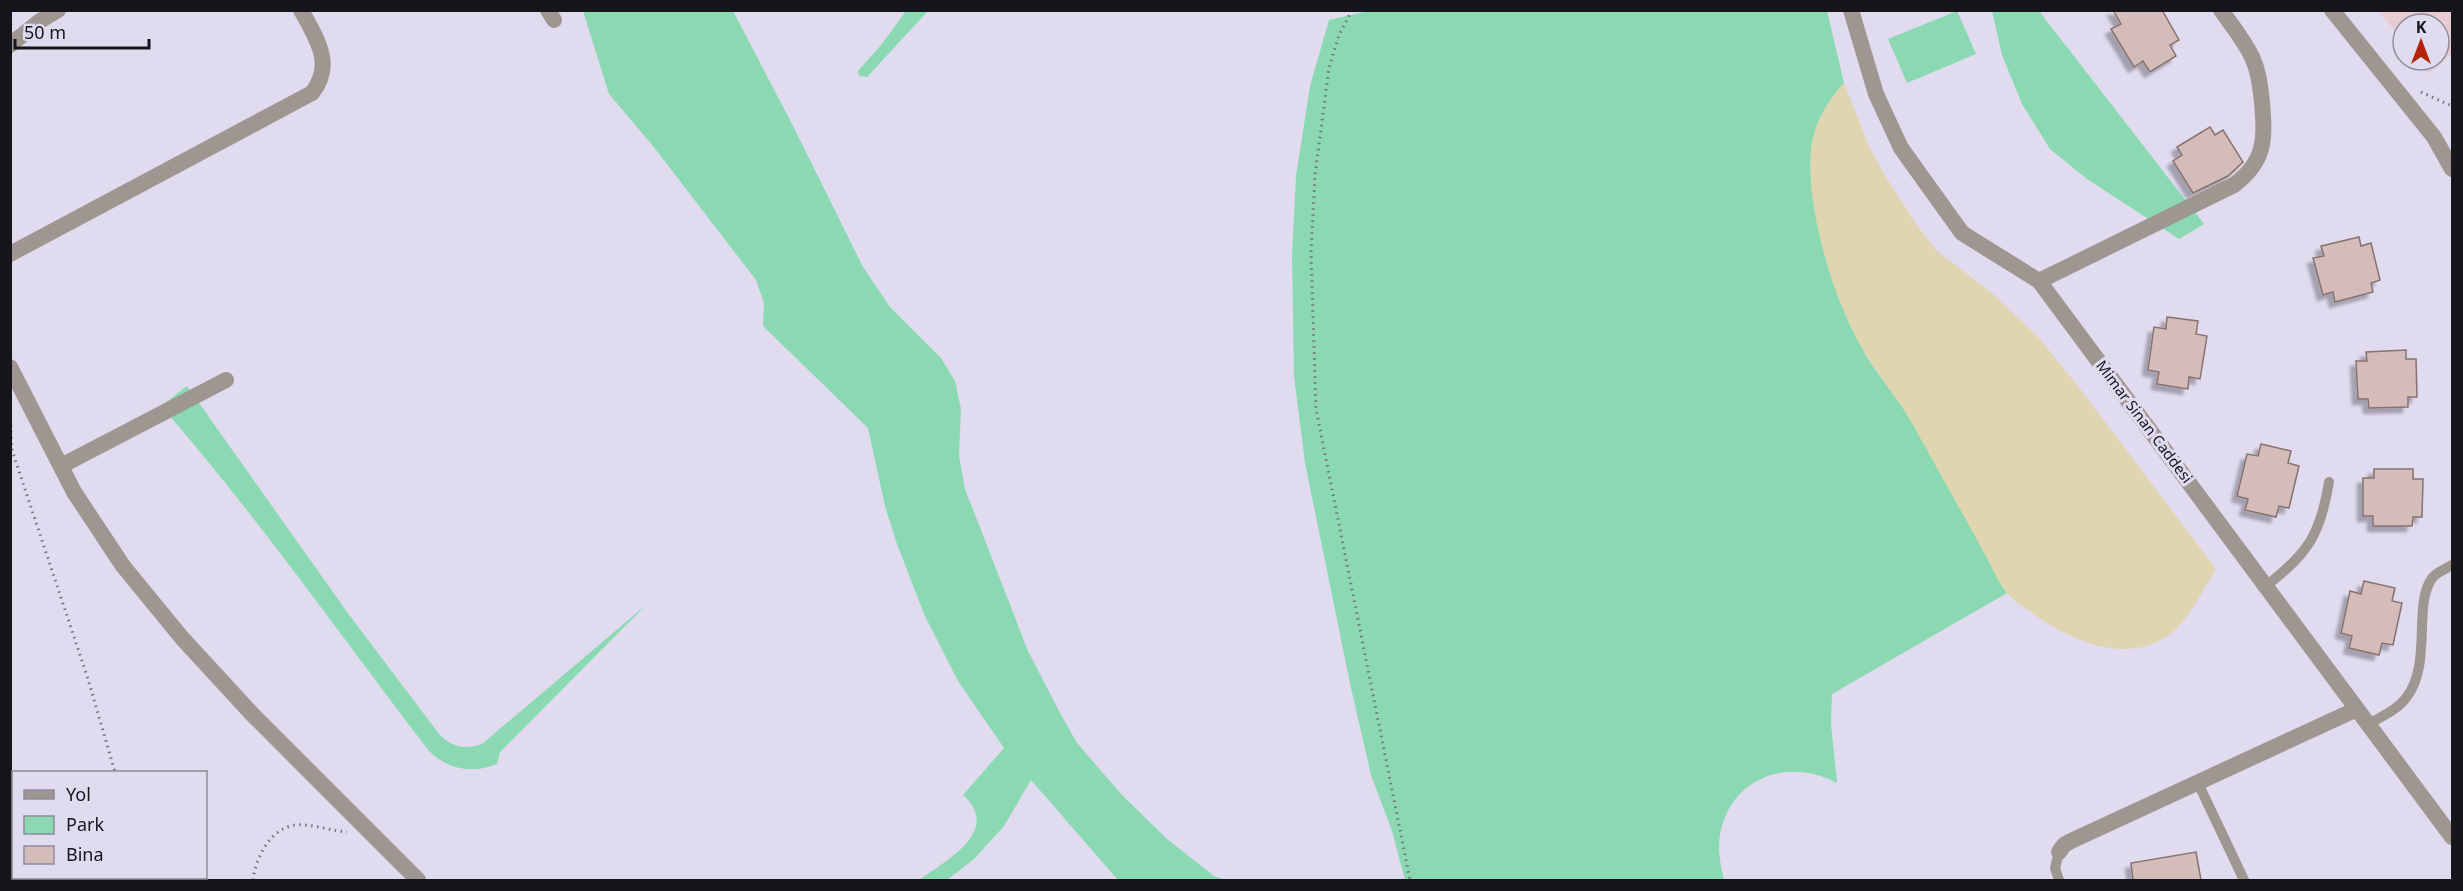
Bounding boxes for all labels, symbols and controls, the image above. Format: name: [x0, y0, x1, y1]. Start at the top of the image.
scale bar: [15, 12, 148, 50]
north arrow: [2391, 12, 2451, 72]
text: K: [2416, 16, 2427, 38]
text: 50 m: [24, 20, 66, 44]
street label: Mimar Sinan Caddesi: [2092, 356, 2198, 487]
legend: [12, 771, 207, 879]
text: Yol: [66, 782, 91, 806]
text: Park: [66, 812, 104, 836]
text: Bina: [66, 842, 104, 866]

